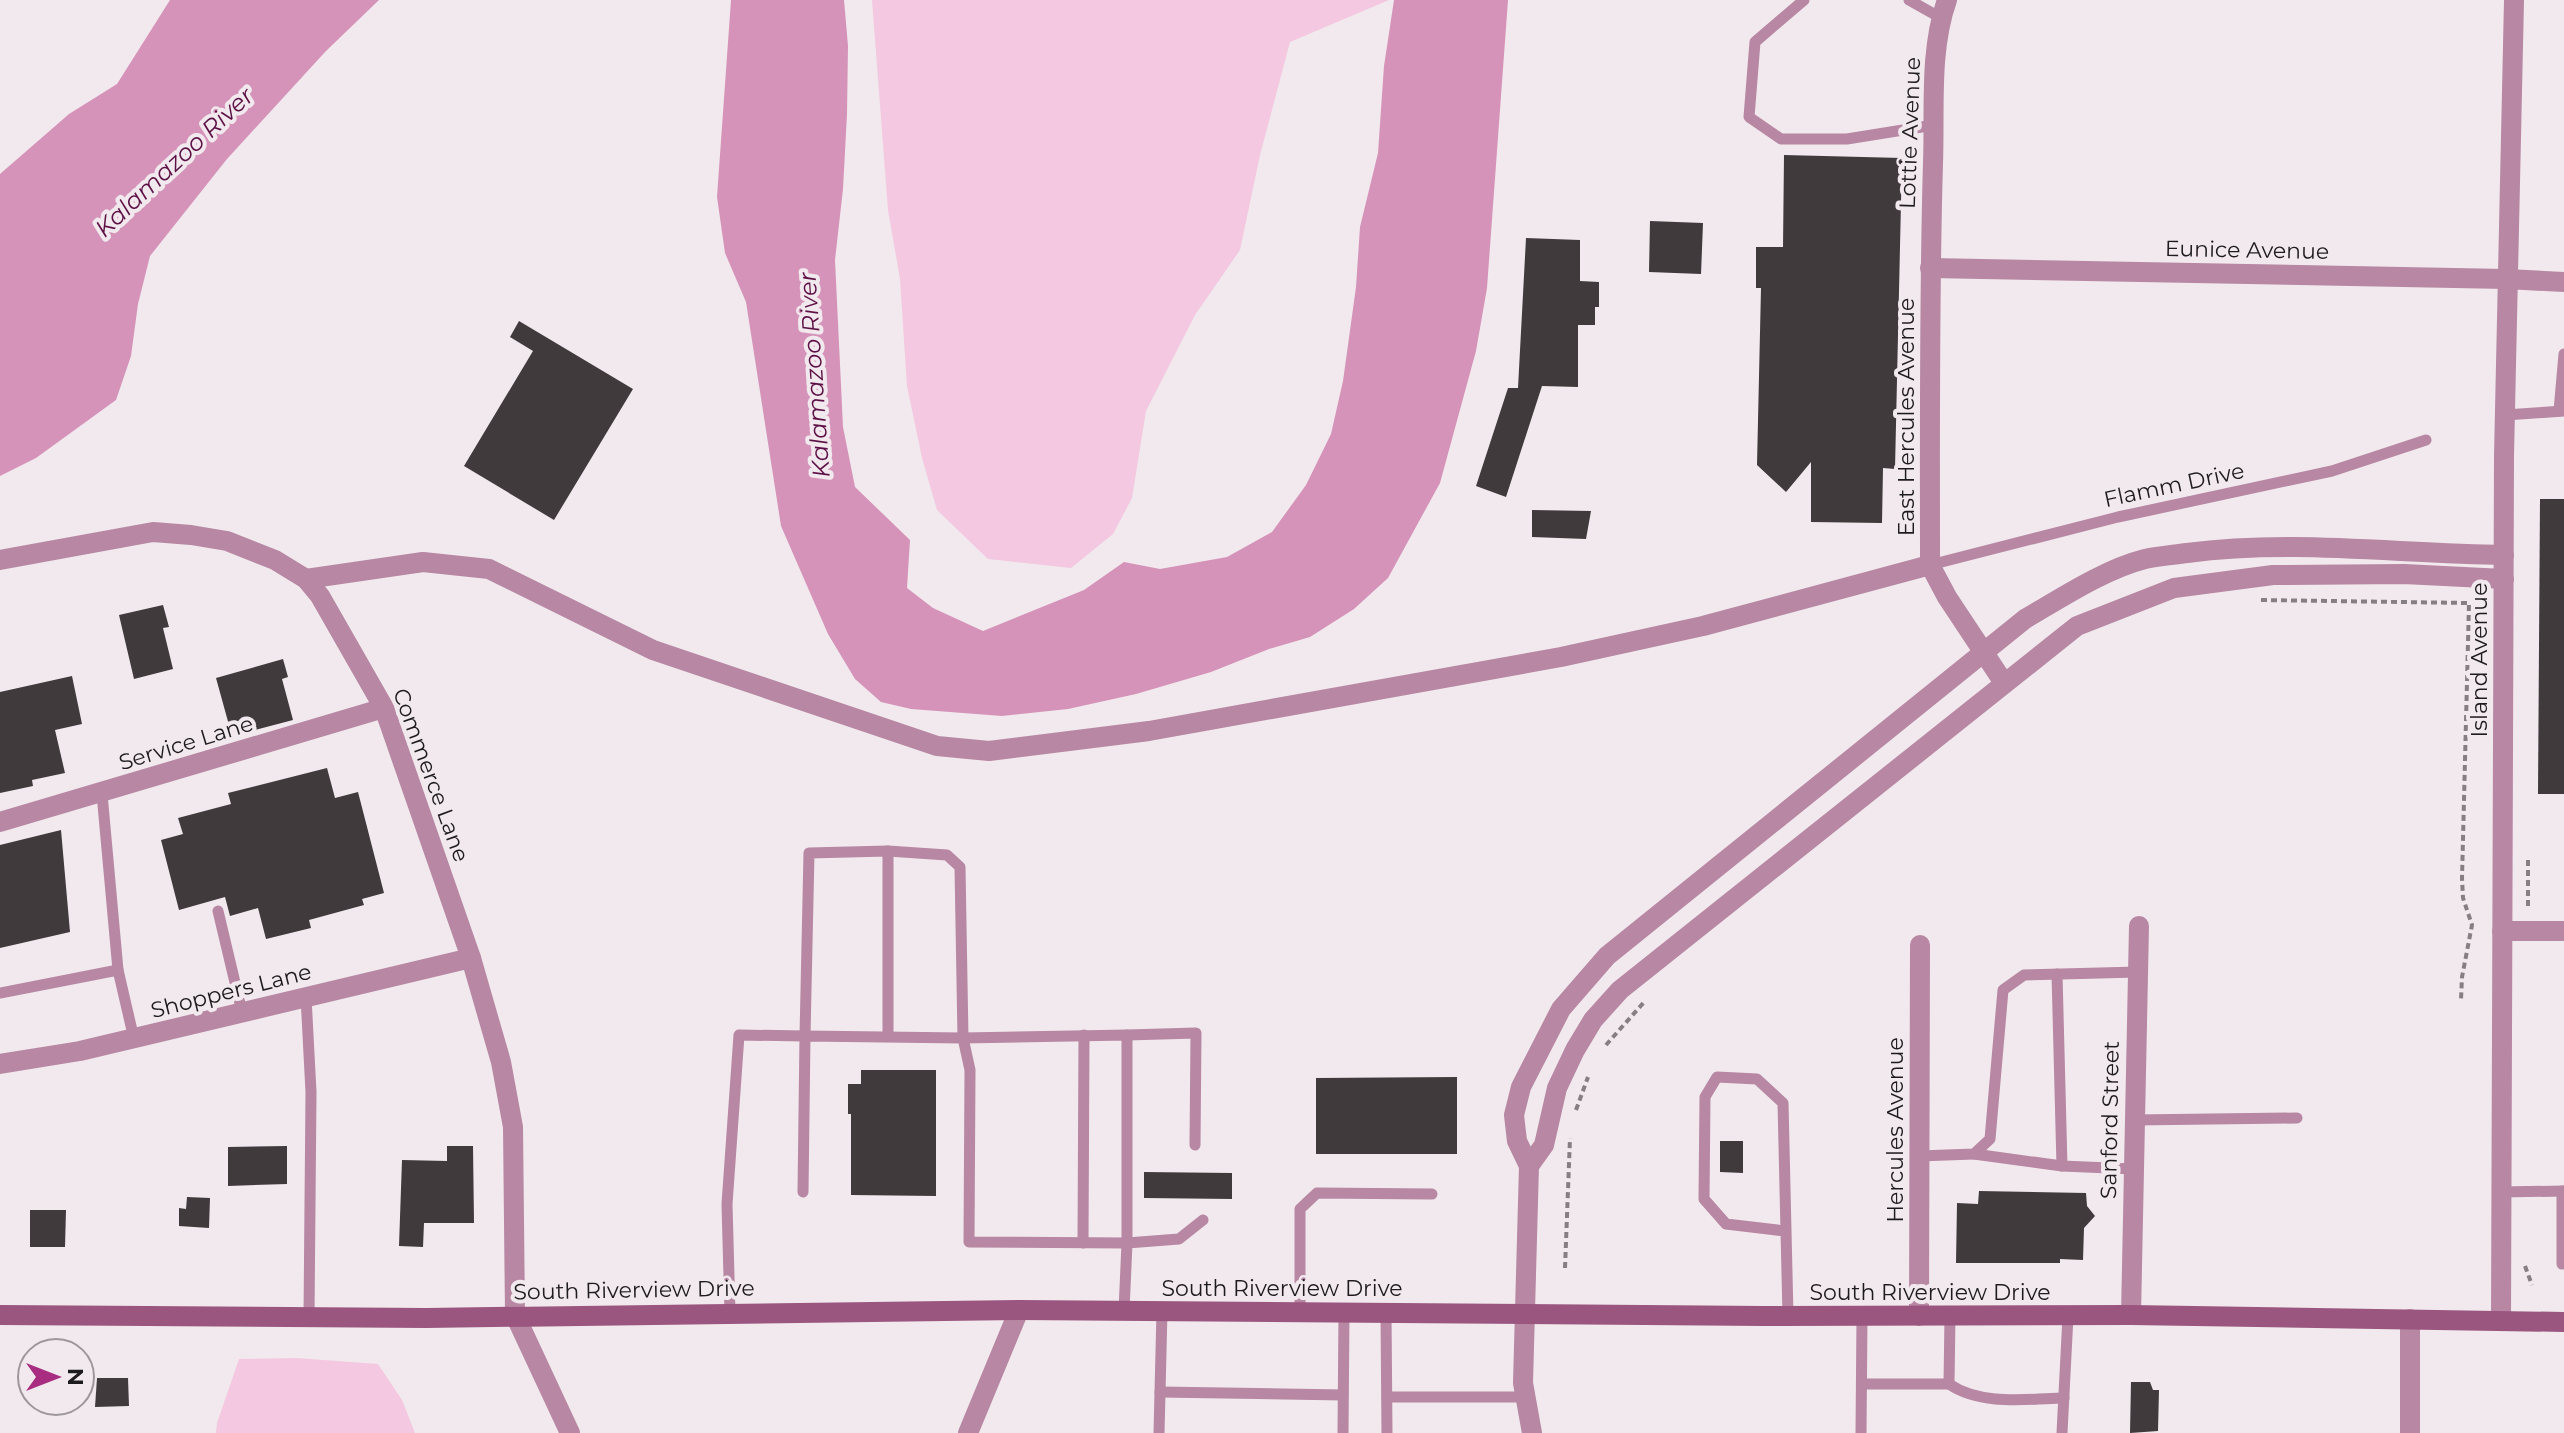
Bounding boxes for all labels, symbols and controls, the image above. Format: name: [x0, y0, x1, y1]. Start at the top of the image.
street label: Lottie Avenue: [1894, 57, 1926, 209]
water label: Kalamazoo River: [89, 80, 260, 243]
street label: Eunice Avenue: [2165, 235, 2329, 265]
water label: Kalamazoo River: [792, 270, 836, 479]
street label: East Hercules Avenue: [1893, 298, 1920, 536]
street label: Flamm Drive: [2101, 457, 2247, 513]
street label: Island Avenue: [2466, 583, 2493, 737]
street label: Commerce Lane: [387, 685, 475, 865]
street label: Service Lane: [116, 710, 256, 776]
street label: Shoppers Lane: [148, 958, 314, 1024]
street label: Hercules Avenue: [1882, 1037, 1909, 1223]
street label: Sanford Street: [2095, 1041, 2125, 1199]
street label: South Riverview Drive: [513, 1274, 755, 1306]
street label: South Riverview Drive: [1161, 1275, 1403, 1302]
street label: South Riverview Drive: [1809, 1279, 2051, 1306]
north arrow: [16, 1337, 96, 1417]
text: N: [62, 1368, 89, 1386]

